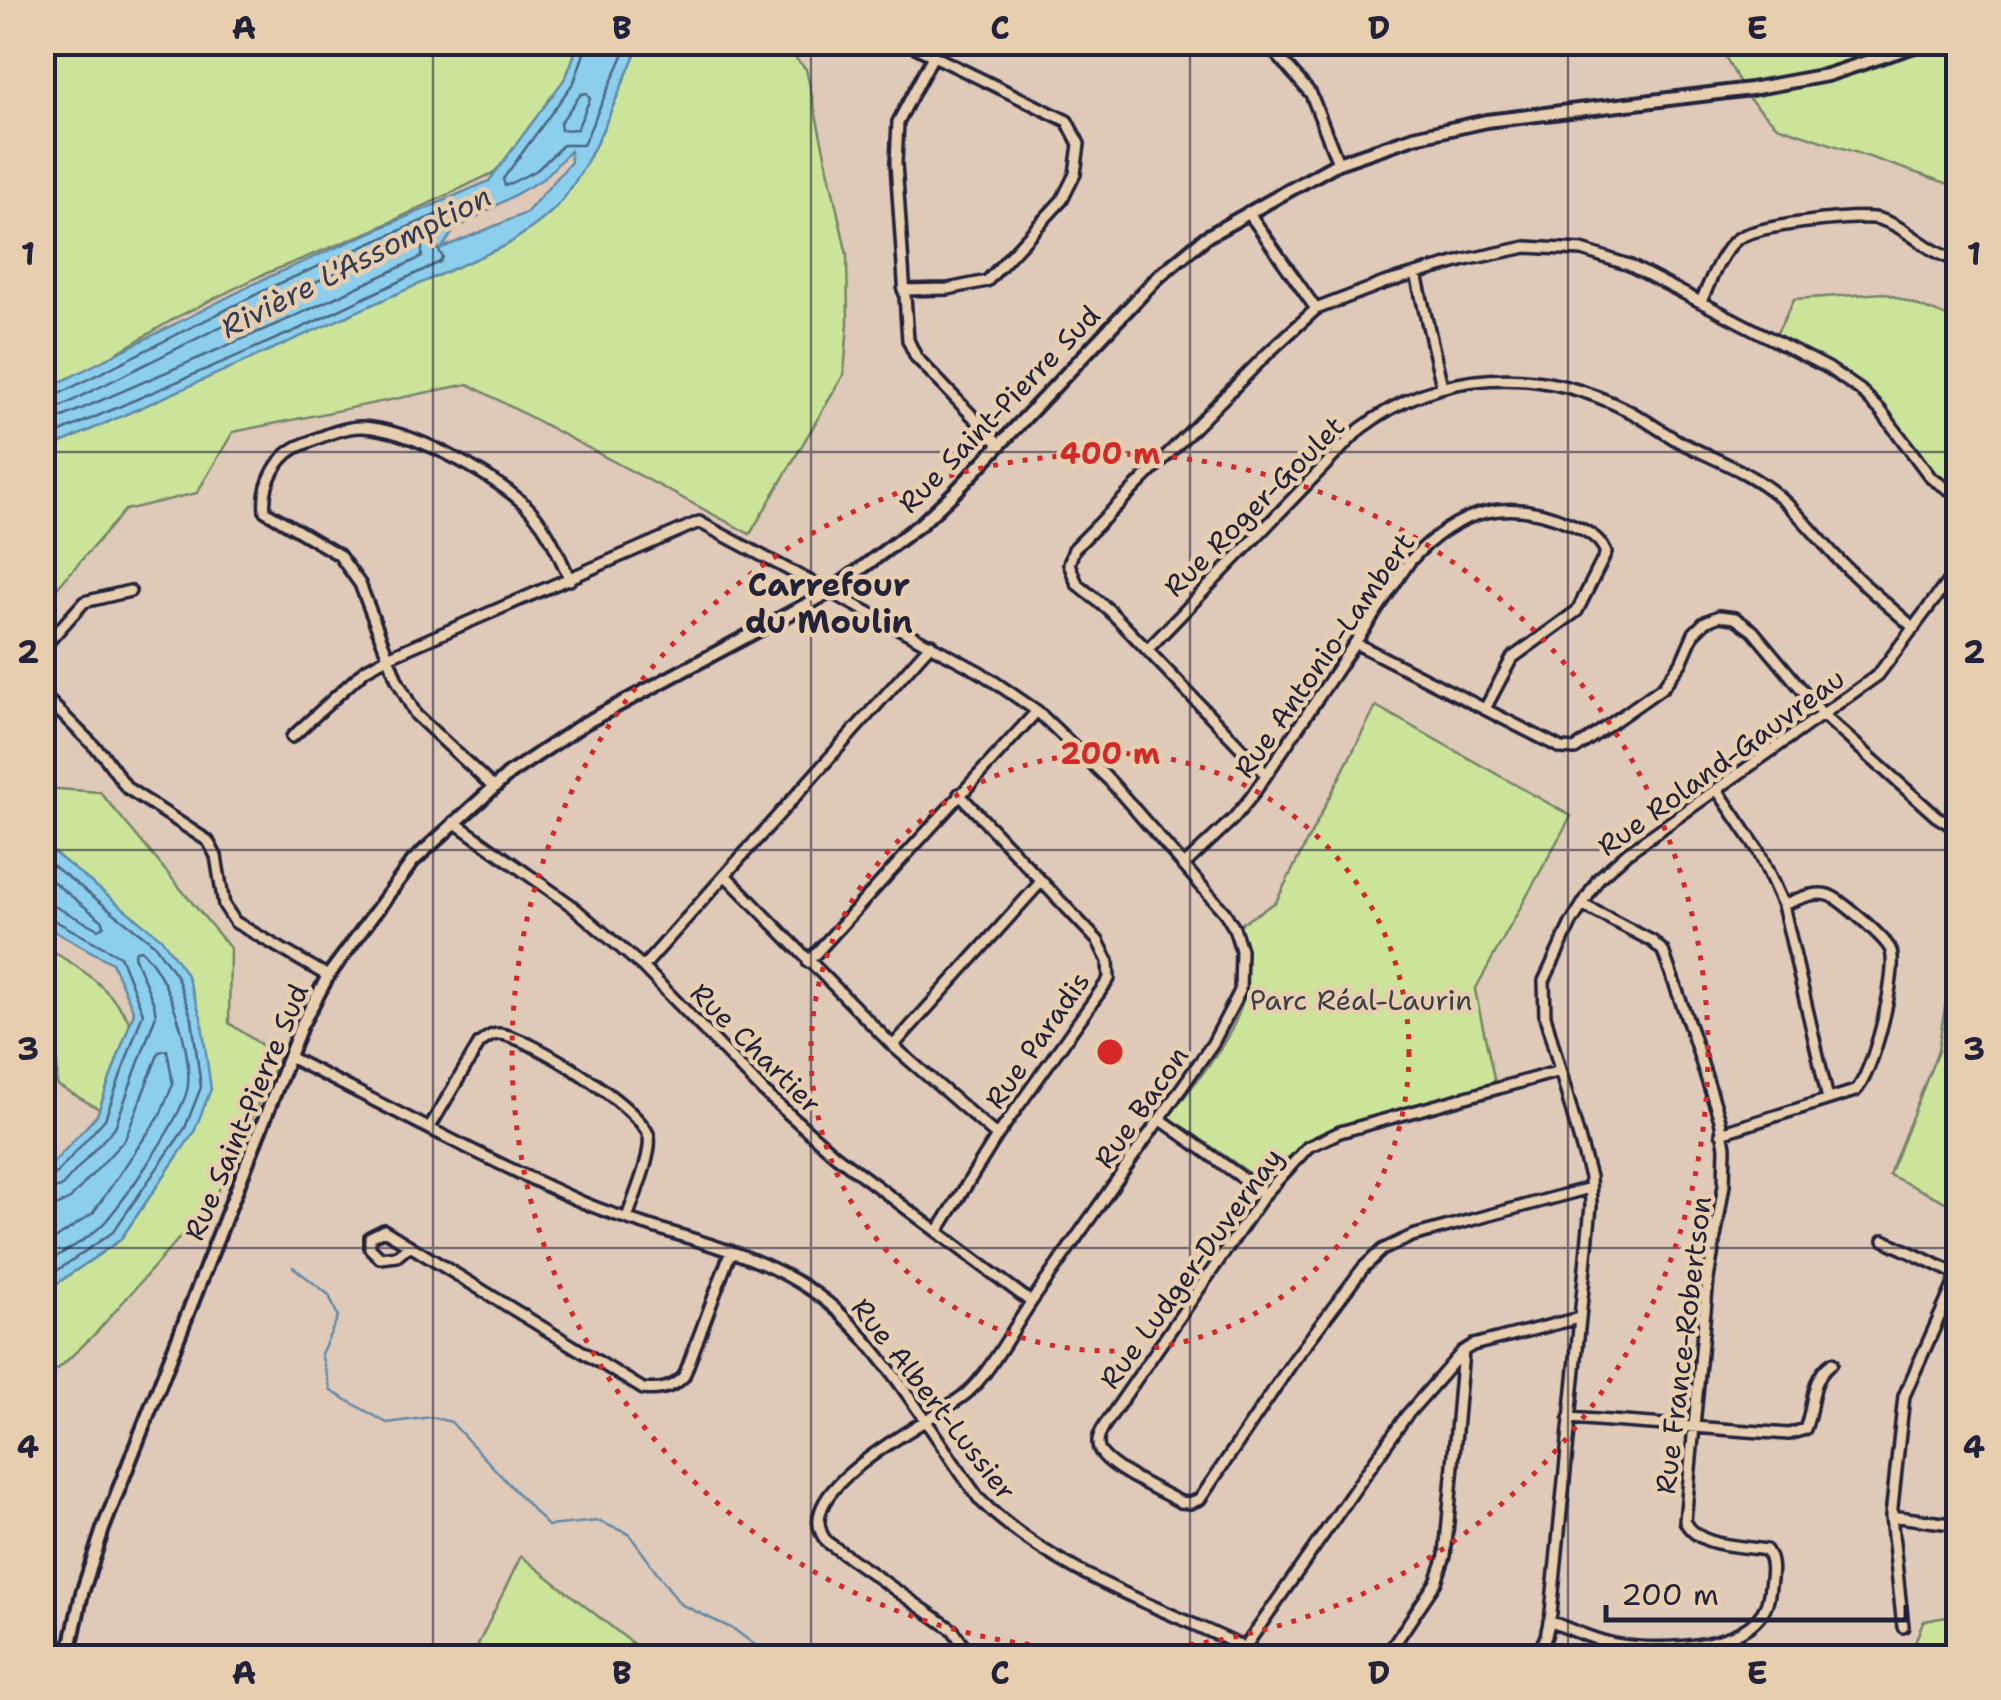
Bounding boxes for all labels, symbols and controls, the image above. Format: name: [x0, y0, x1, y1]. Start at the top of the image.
text: A: [232, 6, 256, 49]
text: B: [612, 6, 632, 49]
text: C: [990, 6, 1010, 49]
text: D: [1368, 6, 1390, 49]
text: E: [1746, 6, 1768, 49]
water label: Rivière L'Assomption: [213, 175, 498, 348]
text: 1: [21, 232, 35, 275]
text: 1: [1967, 232, 1981, 275]
street label: Rue Saint-Pierre Sud: [890, 297, 1108, 521]
street label: Rue Roger-Goulet: [1155, 407, 1353, 605]
text: 400 m: [1060, 433, 1160, 474]
street label: Rue Antonio-Lambert: [1225, 525, 1423, 785]
district label: Carrefour du Moulin: [745, 563, 913, 643]
text: 2: [17, 630, 39, 673]
text: 2: [1963, 630, 1985, 673]
street label: Rue Roland-Gauvreau: [1590, 659, 1852, 865]
text: 200 m: [1060, 733, 1160, 774]
street label: Rue Paradis: [976, 964, 1098, 1116]
street label: Rue Chartier: [682, 974, 830, 1122]
street label: Rue Saint-Pierre Sud: [175, 978, 317, 1246]
park label: Parc Réal-Laurin: [1250, 981, 1472, 1019]
text: 3: [17, 1027, 39, 1070]
text: 3: [1963, 1027, 1985, 1070]
centre of rings: [1092, 1034, 1128, 1070]
street label: Rue Bacon: [1085, 1038, 1197, 1176]
street label: Rue Ludger-Duvernay: [1091, 1140, 1291, 1396]
street label: Rue France-Robertson: [1646, 1194, 1720, 1496]
street label: Rue Albert-Lussier: [843, 1290, 1025, 1508]
text: 4: [17, 1425, 39, 1468]
text: 4: [1963, 1425, 1985, 1468]
scale bar: [1606, 1560, 1906, 1622]
text: 200 m: [1621, 1574, 1719, 1615]
text: A: [232, 1651, 256, 1694]
text: B: [612, 1651, 632, 1694]
text: C: [990, 1651, 1010, 1694]
text: D: [1368, 1651, 1390, 1694]
text: E: [1746, 1651, 1768, 1694]

